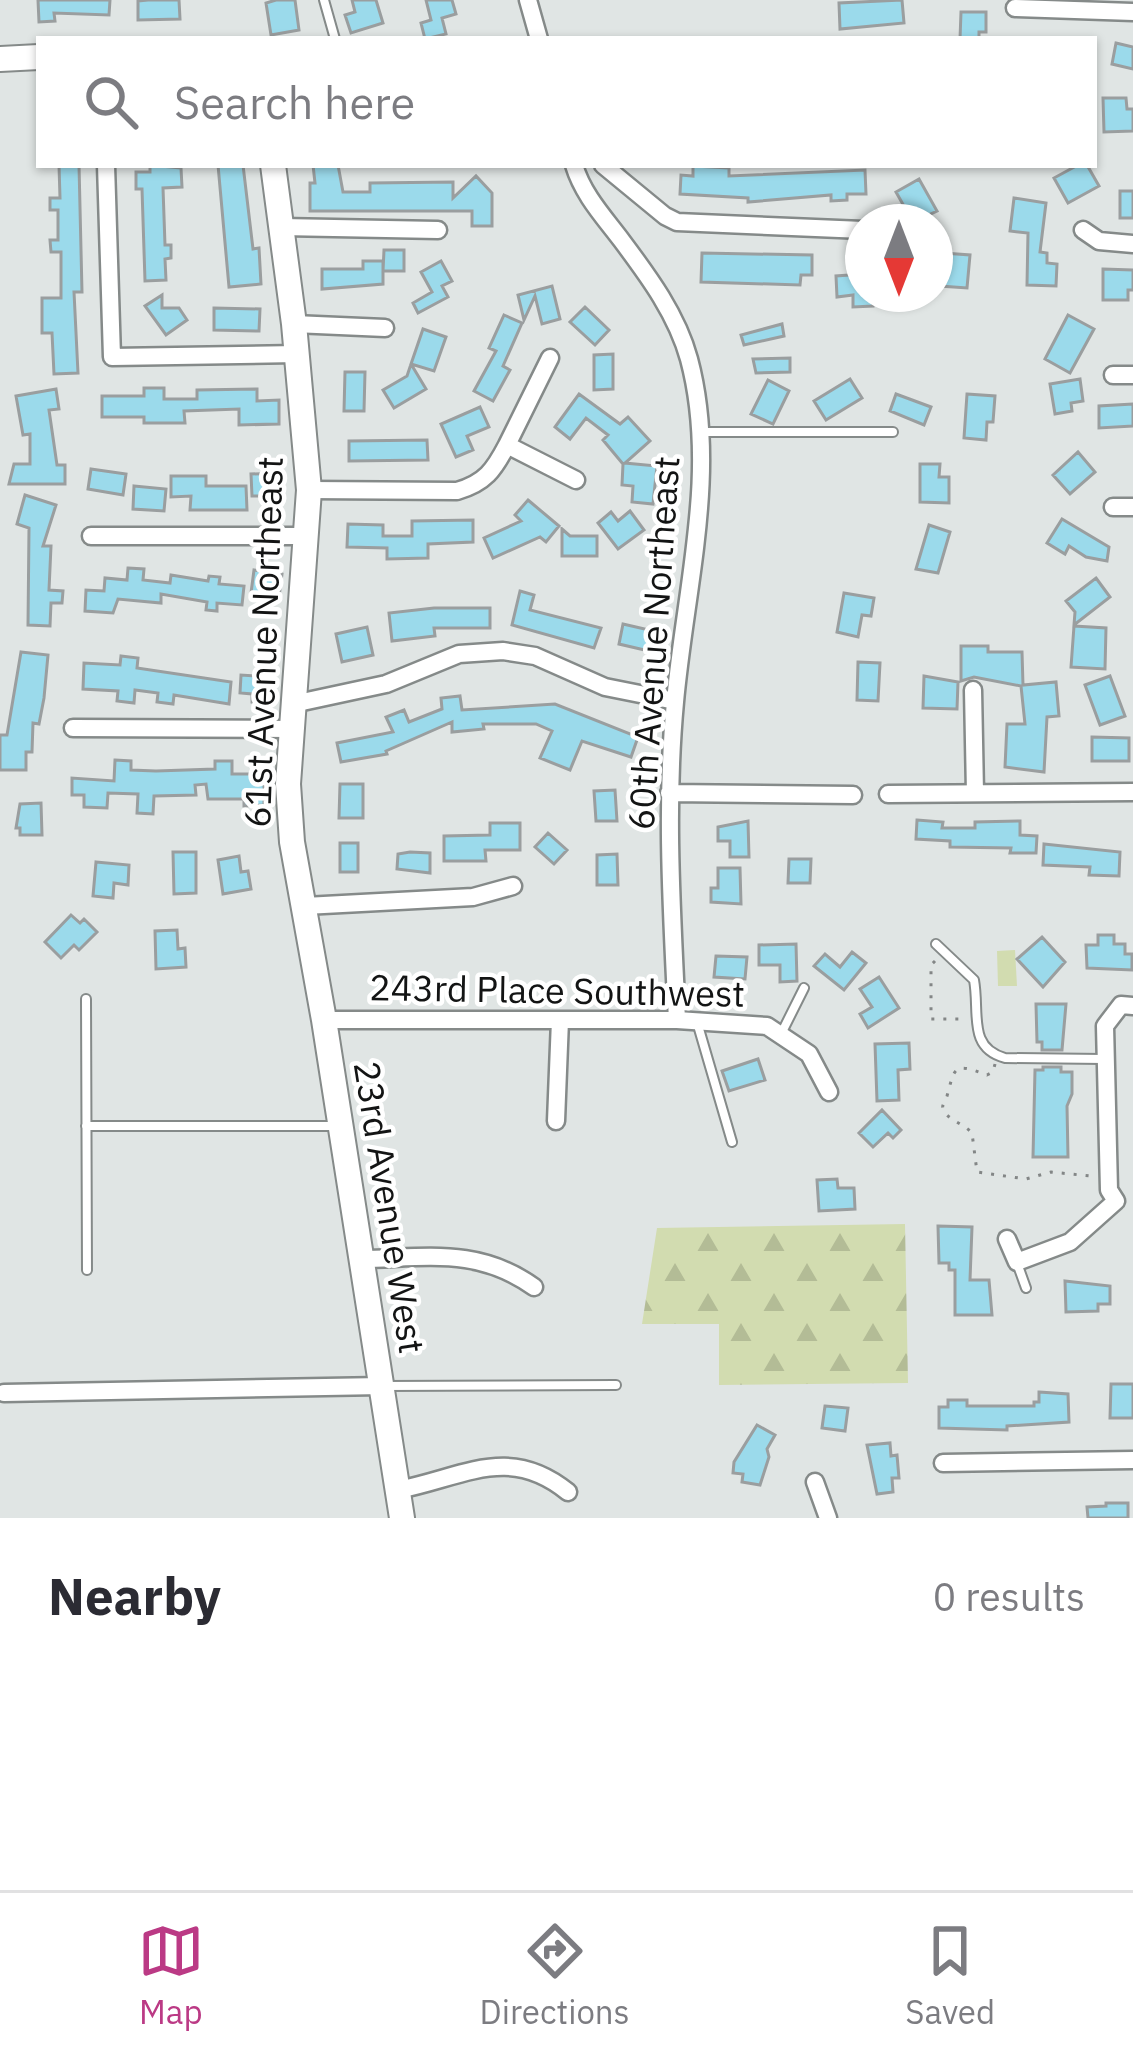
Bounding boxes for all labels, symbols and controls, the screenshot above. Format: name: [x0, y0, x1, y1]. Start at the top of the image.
search box: [36, 36, 1097, 168]
icon: search: [78, 69, 144, 135]
text: Search here: [174, 73, 415, 131]
north arrow: [845, 204, 953, 312]
street label: 60th Avenue Northeast: [616, 455, 690, 831]
street label: 61st Avenue Northeast: [233, 456, 293, 828]
street label: 243rd Place Southwest: [369, 963, 745, 1017]
street label: 23rd Avenue West: [344, 1057, 436, 1357]
text: Nearby: [48, 1563, 221, 1629]
text: 0 results: [933, 1571, 1085, 1622]
tab: Map: [138, 1918, 204, 2033]
tab: Directions: [480, 1918, 630, 2033]
tab: Saved: [905, 1918, 995, 2033]

